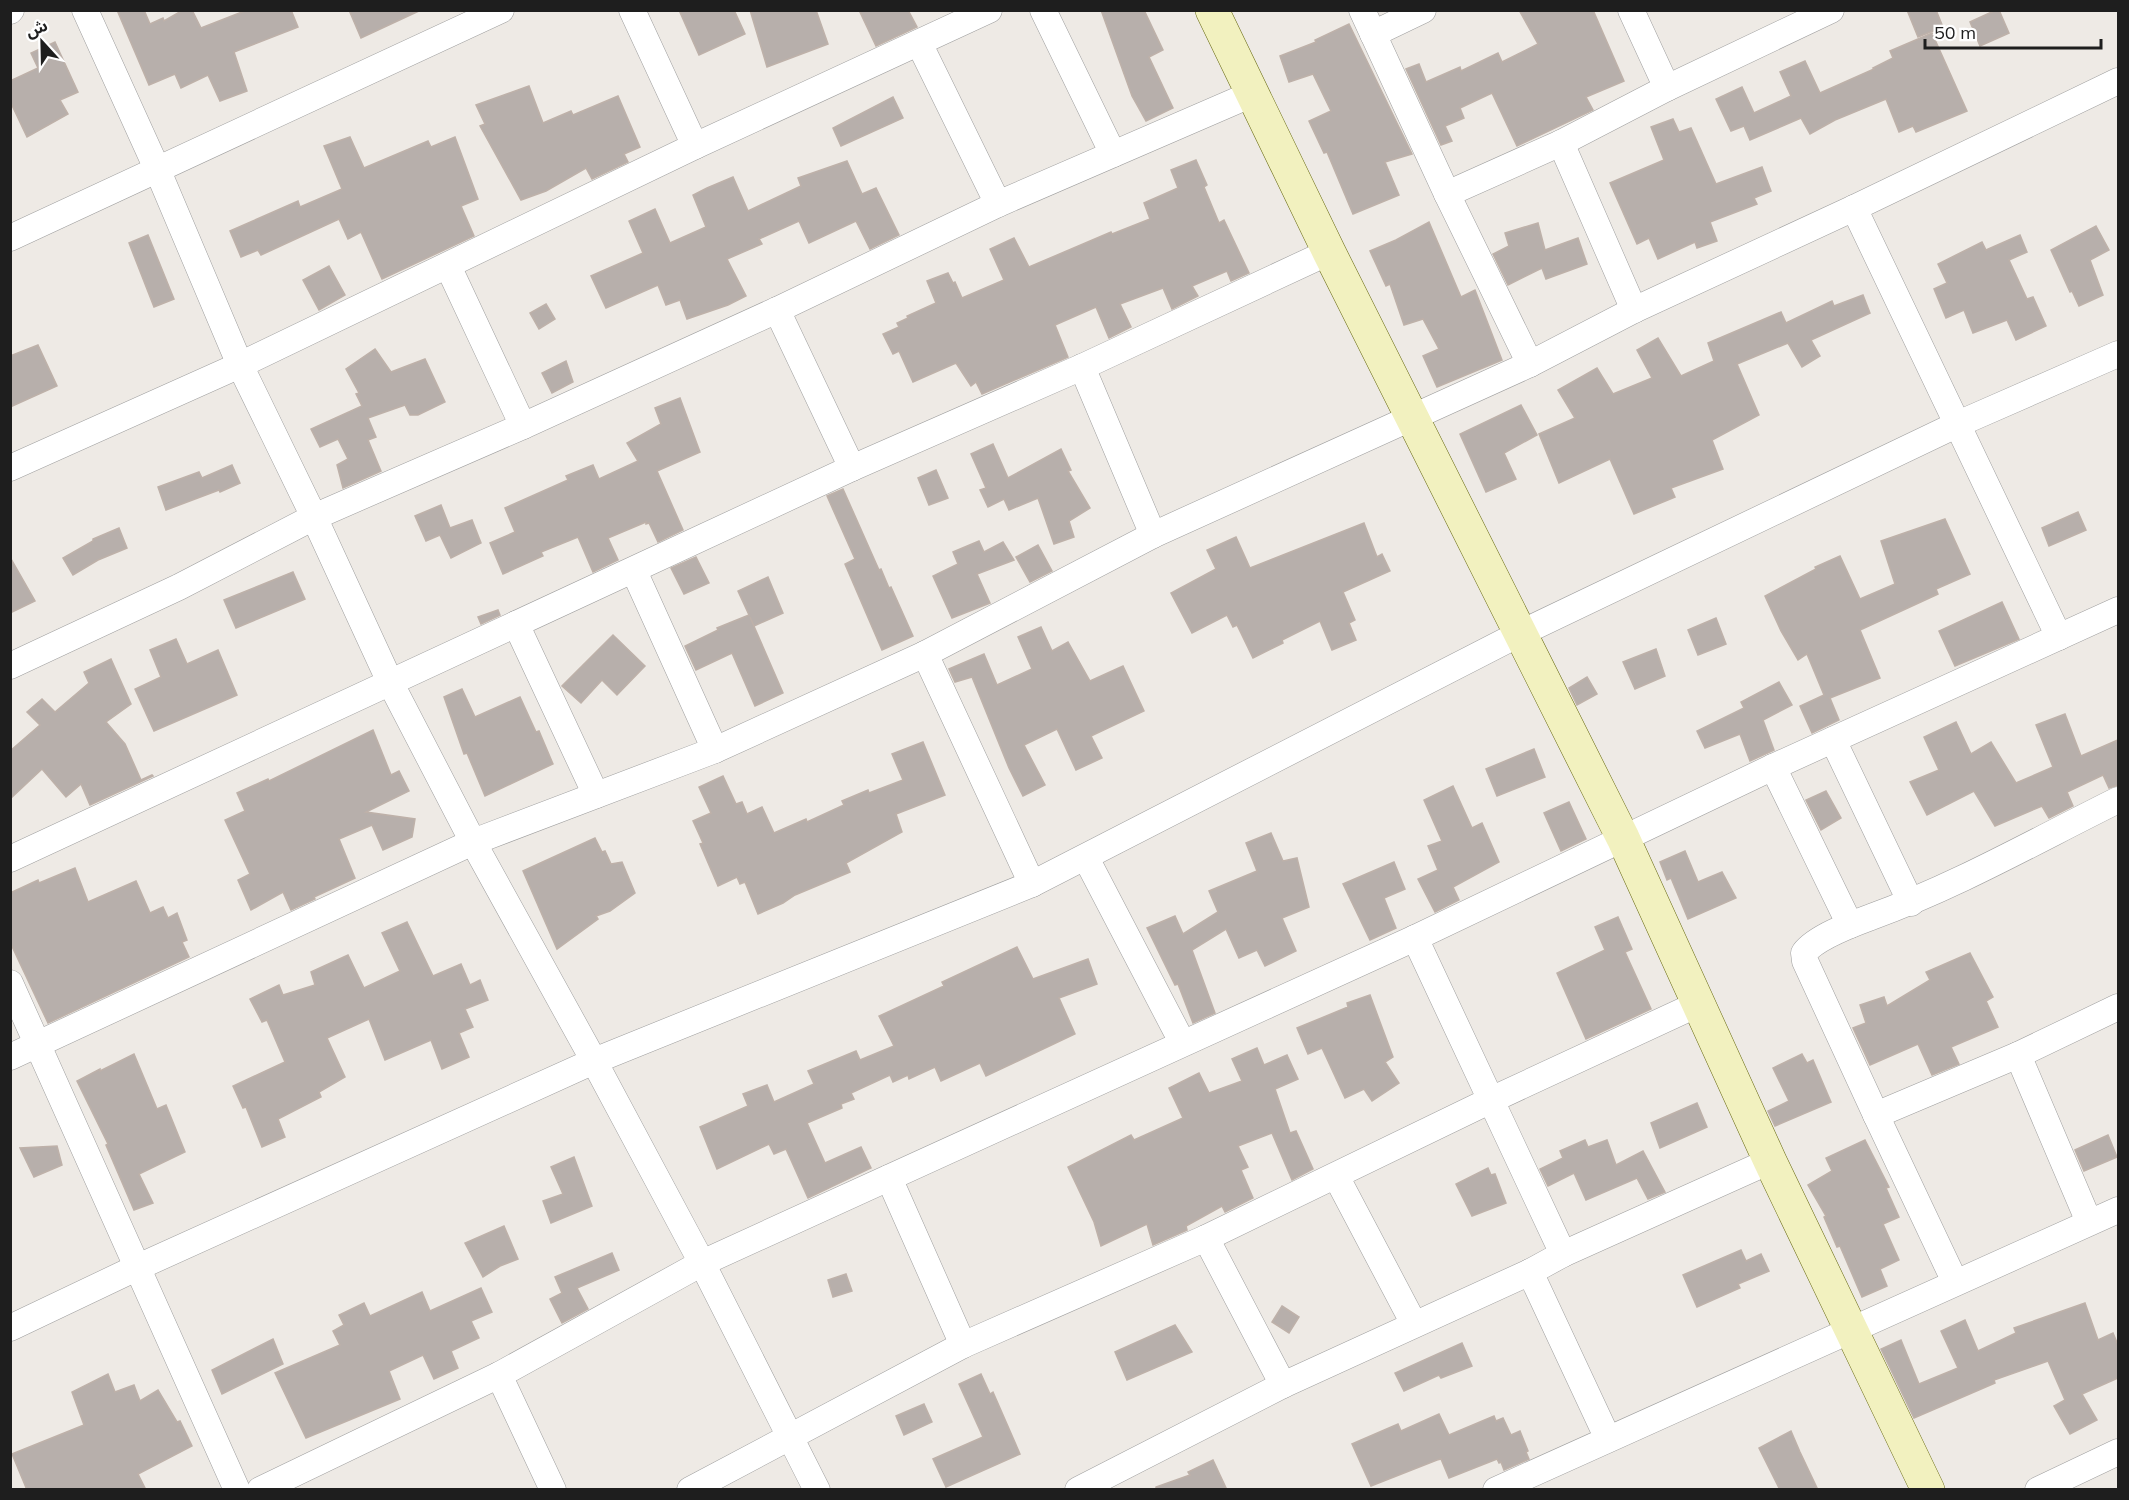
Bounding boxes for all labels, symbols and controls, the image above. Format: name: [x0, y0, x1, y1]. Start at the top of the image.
north arrow: [12, 12, 72, 72]
scale bar: [1925, 12, 2100, 50]
text: ش: [22, 15, 50, 41]
text: 50 m: [1934, 21, 1976, 44]

